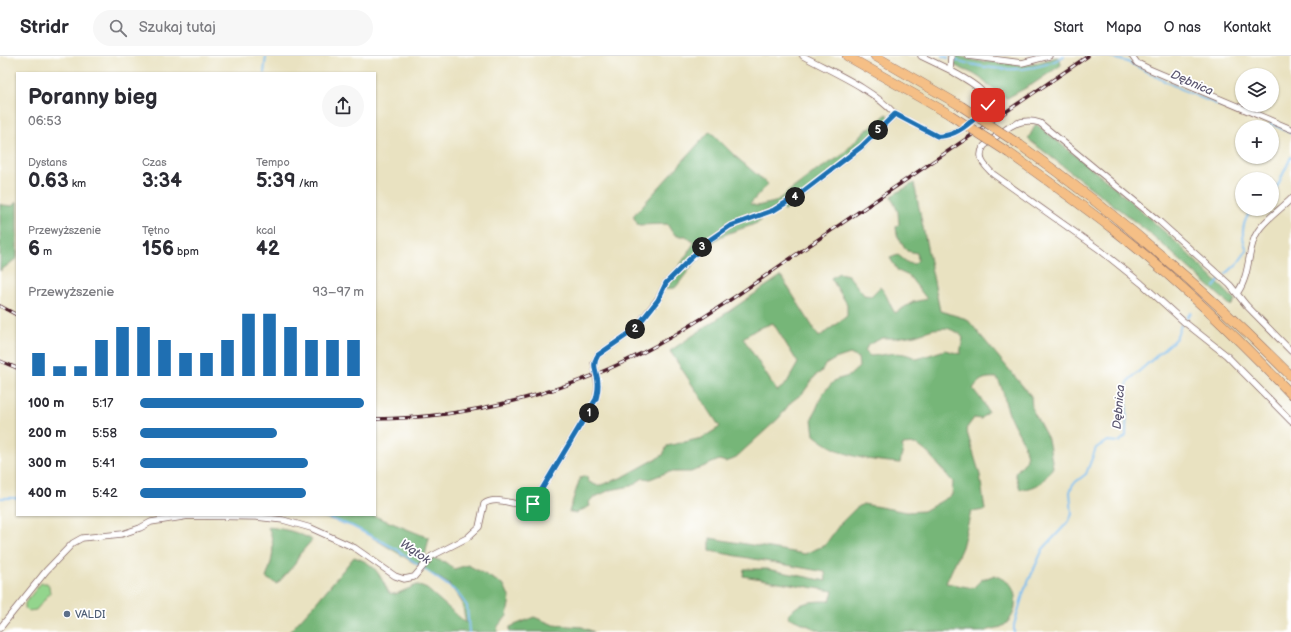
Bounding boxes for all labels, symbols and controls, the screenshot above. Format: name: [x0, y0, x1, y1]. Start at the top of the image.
search box: [93, 10, 373, 46]
text: Stridr: [20, 16, 69, 39]
icon: search: [107, 17, 129, 39]
text: Szukaj tutaj: [139, 18, 216, 37]
text: Start: [1054, 19, 1084, 36]
text: Mapa: [1106, 19, 1142, 36]
text: O nas: [1164, 19, 1201, 36]
text: Kontakt: [1223, 19, 1271, 36]
water label: Dębnica: [1168, 67, 1216, 99]
map controls: [1235, 68, 1279, 216]
button: layers: [1235, 68, 1279, 112]
text: Poranny bieg: [28, 84, 158, 111]
button: share: [322, 85, 364, 127]
pin: [971, 88, 1005, 122]
icon: check: [977, 94, 999, 116]
text: 06:53: [28, 113, 62, 129]
pin: 5: [868, 120, 888, 140]
button: +: [1235, 120, 1279, 164]
text: 5: [875, 123, 881, 136]
text: Dystans: [28, 156, 67, 169]
text: Czas: [142, 156, 167, 169]
text: Tempo: [256, 156, 290, 169]
text: 0.63: [28, 169, 69, 193]
text: 3:34: [142, 169, 182, 193]
text: 5:39: [256, 169, 296, 193]
button: −: [1235, 172, 1279, 216]
text: km: [69, 177, 86, 190]
text: /km: [296, 177, 318, 190]
pin: 4: [785, 187, 805, 207]
text: 4: [792, 190, 798, 203]
text: Przewyższenie: [28, 224, 101, 237]
text: Tętno: [142, 224, 170, 237]
text: kcal: [256, 224, 276, 237]
text: 6: [28, 237, 40, 261]
text: 156: [142, 237, 174, 261]
text: 42: [256, 237, 280, 261]
pin: 3: [692, 237, 712, 257]
text: 3: [699, 240, 705, 253]
text: m: [40, 245, 52, 258]
text: bpm: [174, 245, 199, 258]
text: Przewyższenie: [28, 284, 114, 300]
text: 93–97 m: [313, 284, 364, 300]
pin: 2: [625, 319, 645, 339]
text: 2: [632, 322, 638, 335]
water label: Dębnica: [1110, 384, 1128, 430]
text: 100 m: [28, 395, 64, 411]
text: 5:17: [92, 395, 114, 411]
pin: 1: [579, 403, 599, 423]
text: 1: [587, 406, 591, 419]
text: 200 m: [28, 425, 66, 441]
text: 5:58: [92, 425, 117, 441]
text: 300 m: [28, 455, 66, 471]
text: 5:41: [92, 455, 115, 471]
text: 400 m: [28, 485, 66, 501]
text: 5:42: [92, 485, 118, 501]
pin: [516, 487, 550, 521]
icon: arrive: [522, 493, 544, 515]
water label: Wątok: [397, 536, 434, 568]
place label: VALDI: [75, 608, 106, 621]
marker: VALDI: [62, 609, 72, 619]

